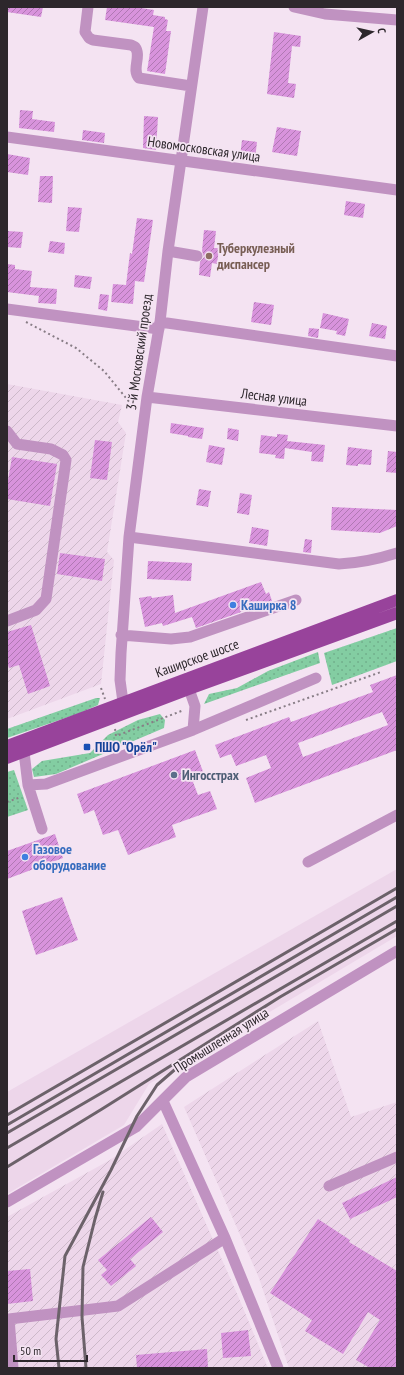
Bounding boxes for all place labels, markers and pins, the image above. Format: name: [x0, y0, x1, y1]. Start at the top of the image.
place label: Туберкулезный диспансер: [216, 239, 295, 273]
marker: Туберкулезный диспансер: [204, 251, 214, 261]
place label: Каширка 8: [241, 596, 296, 614]
marker: Каширка 8: [228, 600, 238, 610]
place label: ПШО "Орёл": [95, 738, 157, 756]
marker: ПШО "Орёл": [82, 742, 92, 752]
place label: Ингосстрах: [182, 766, 240, 784]
marker: Ингосстрах: [169, 770, 179, 780]
place label: Газовое оборудование: [33, 840, 106, 874]
marker: Газовое оборудование: [20, 852, 30, 862]

